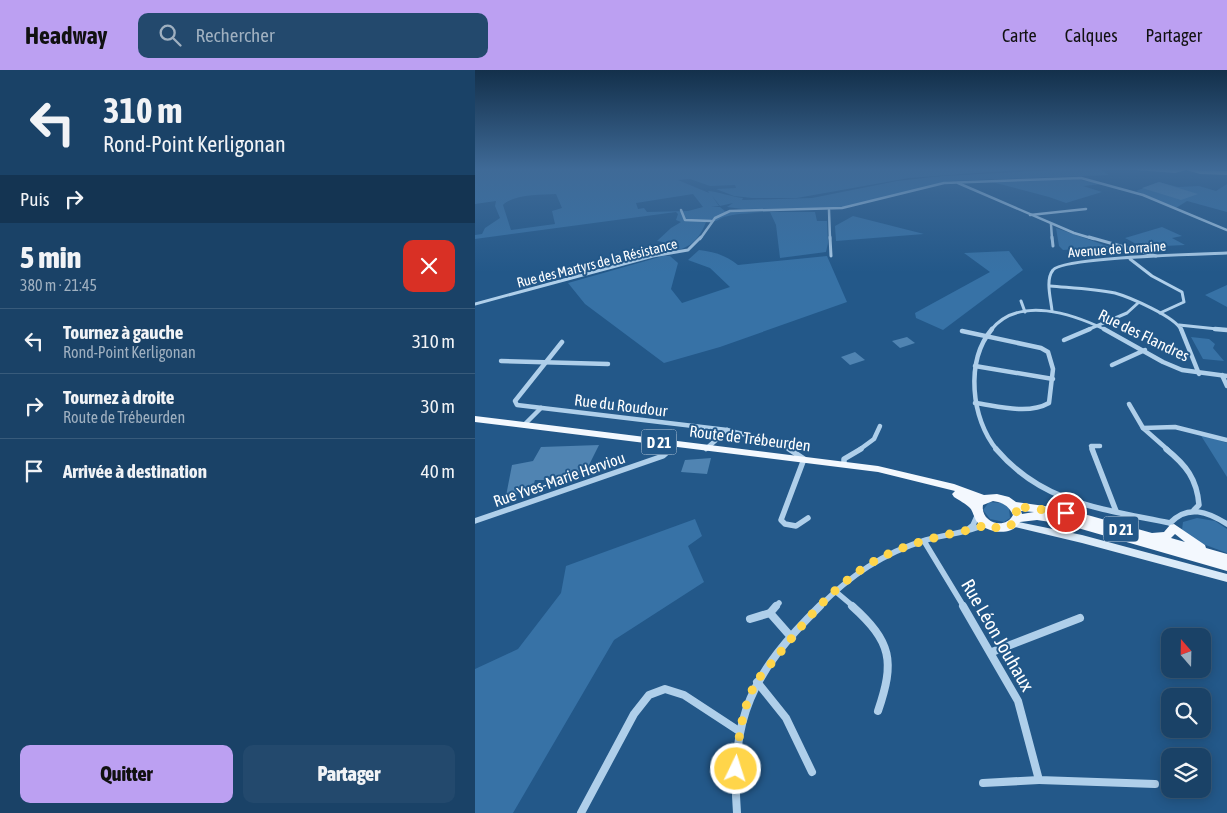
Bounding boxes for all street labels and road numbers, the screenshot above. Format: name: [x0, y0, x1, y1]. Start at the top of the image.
street label: Rue des Martyrs de la Résistance: [515, 235, 679, 291]
street label: Avenue de Lorraine: [1067, 238, 1167, 260]
street label: Rue des Flandres: [1096, 305, 1193, 365]
street label: Rue du Roudour: [574, 390, 669, 420]
street label: Route de Trébeurden: [688, 422, 812, 454]
road number: D 21: [641, 430, 677, 454]
street label: Rue Yves-Marie Herviou: [491, 448, 627, 510]
road number: D 21: [1103, 516, 1139, 542]
street label: Rue Léon Jouhaux: [957, 575, 1039, 695]

